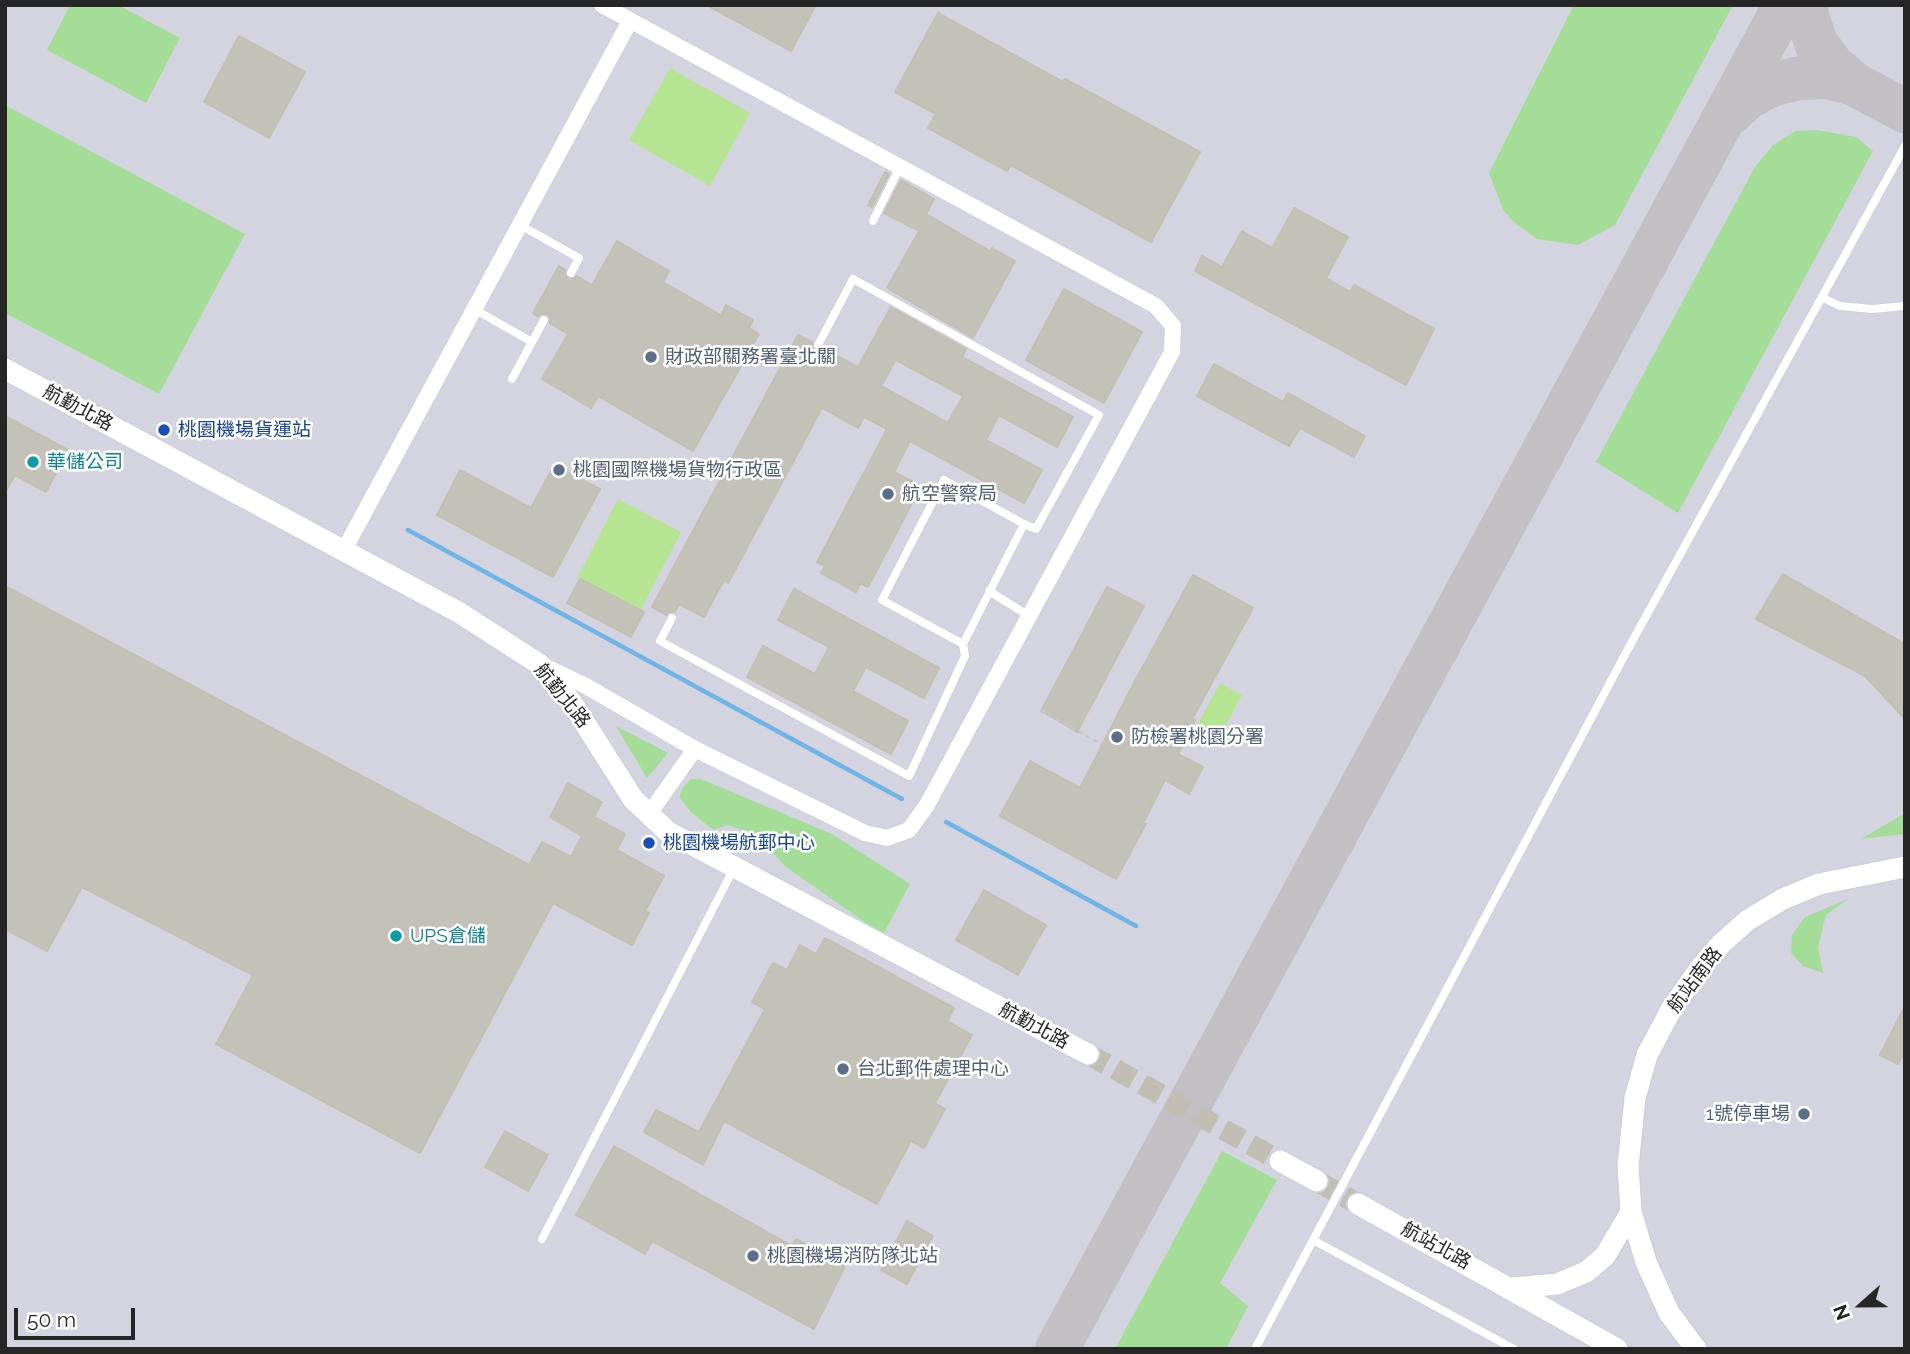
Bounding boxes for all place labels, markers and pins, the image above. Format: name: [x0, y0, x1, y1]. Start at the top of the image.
place label: 財政部關務署臺北關: [665, 346, 836, 368]
marker: 財政部關務署臺北關: [643, 349, 659, 365]
place label: 桃園機場貨運站: [178, 419, 311, 441]
marker: 桃園機場貨運站: [156, 422, 172, 438]
place label: 華儲公司: [47, 451, 123, 473]
marker: 華儲公司: [25, 454, 41, 470]
place label: 桃園國際機場貨物行政區: [573, 459, 782, 481]
marker: 桃園國際機場貨物行政區: [551, 462, 567, 478]
place label: 航空警察局: [902, 483, 997, 505]
marker: 航空警察局: [880, 486, 896, 502]
place label: 防檢署桃園分署: [1131, 726, 1264, 748]
marker: 防檢署桃園分署: [1109, 729, 1125, 745]
place label: 桃園機場航郵中心: [663, 832, 815, 854]
marker: 桃園機場航郵中心: [641, 835, 657, 851]
place label: UPS倉儲: [410, 925, 486, 947]
marker: UPS倉儲: [388, 928, 404, 944]
place label: 台北郵件處理中心: [857, 1058, 1009, 1080]
marker: 台北郵件處理中心: [835, 1061, 851, 1077]
place label: 1號停車場: [1706, 1103, 1790, 1125]
marker: 1號停車場: [1796, 1106, 1812, 1122]
place label: 桃園機場消防隊北站: [767, 1245, 938, 1267]
marker: 桃園機場消防隊北站: [745, 1248, 761, 1264]

